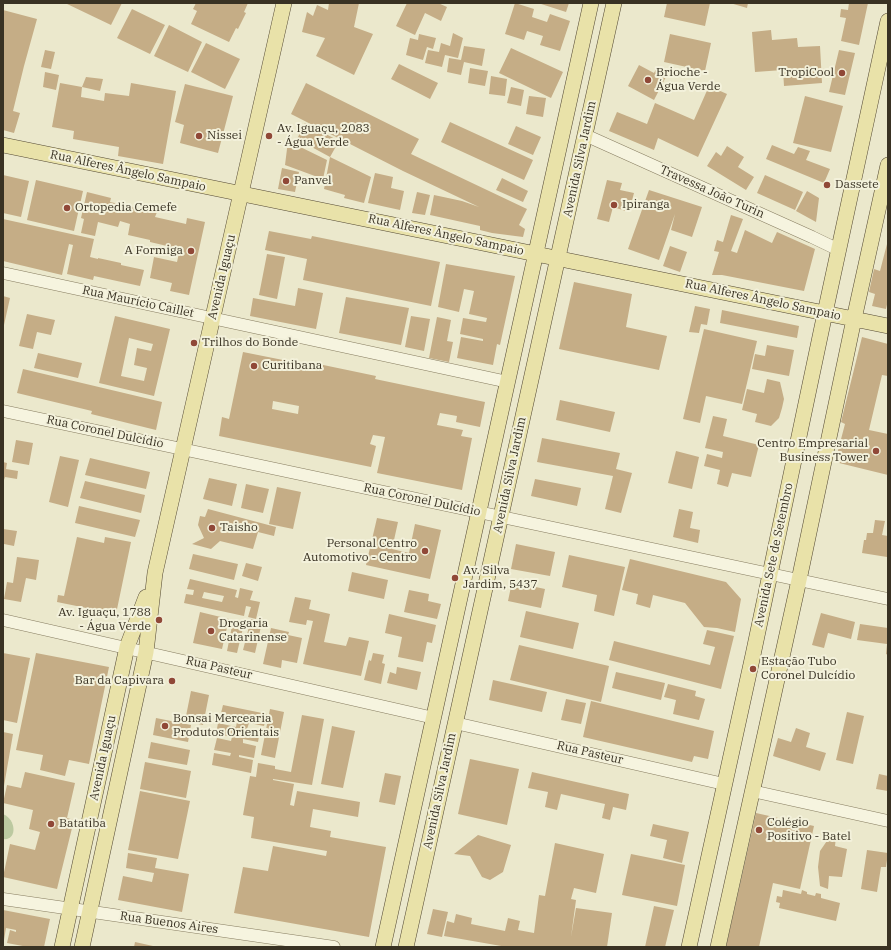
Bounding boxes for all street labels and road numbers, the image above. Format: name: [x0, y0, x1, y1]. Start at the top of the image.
street label: Avenida Silva Jardim: [561, 100, 599, 218]
street label: Rua Alferes Ângelo Sampaio: [49, 147, 207, 195]
street label: Travessa João Turin: [657, 162, 767, 222]
street label: Rua Alferes Ângelo Sampaio: [367, 211, 525, 259]
street label: Avenida Iguaçu: [205, 233, 239, 321]
street label: Rua Alferes Ângelo Sampaio: [684, 276, 842, 324]
street label: Rua Maurício Caillet: [81, 283, 195, 321]
street label: Rua Coronel Dulcídio: [45, 413, 165, 451]
street label: Avenida Silva Jardim: [491, 416, 529, 534]
street label: Rua Coronel Dulcídio: [362, 481, 482, 519]
street label: Avenida Sete de Setembro: [752, 482, 796, 628]
street label: Rua Pasteur: [184, 653, 254, 683]
street label: Avenida Iguaçu: [87, 714, 119, 802]
street label: Avenida Silva Jardim: [421, 732, 459, 850]
street label: Rua Pasteur: [555, 738, 625, 768]
street label: Rua Buenos Aires: [119, 909, 219, 937]

